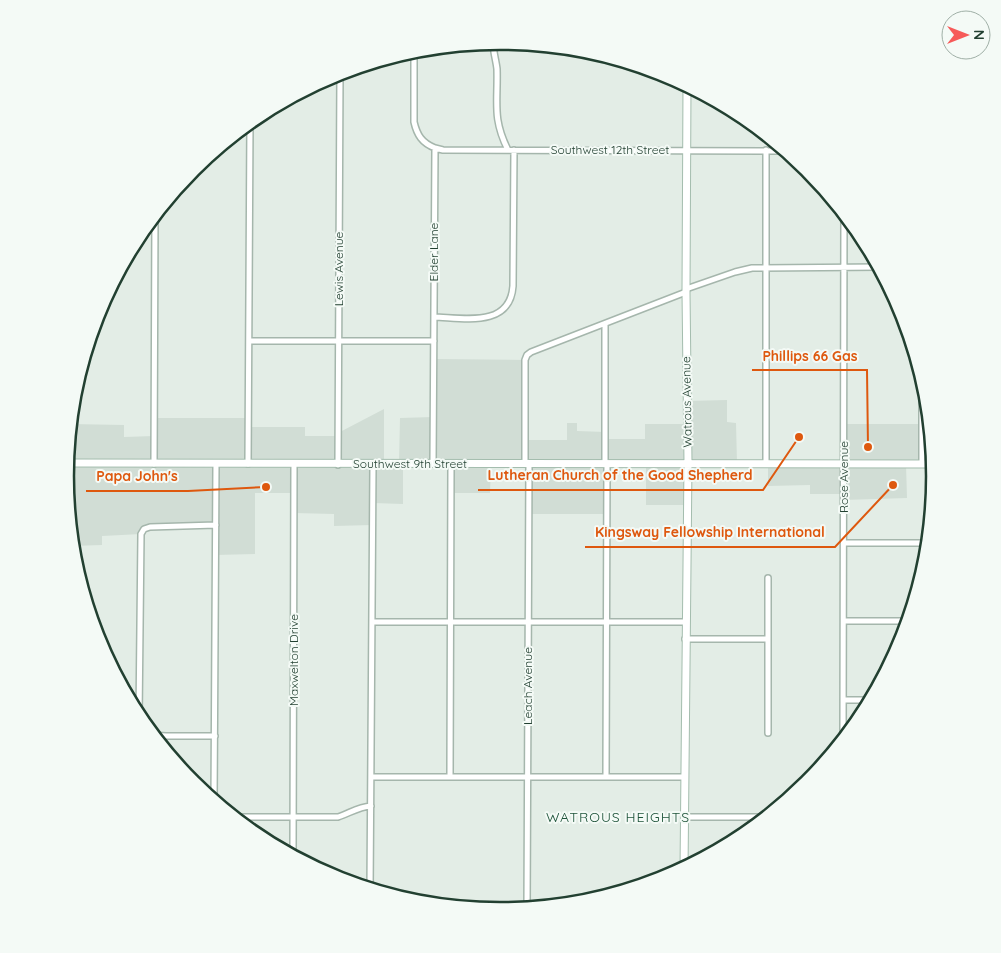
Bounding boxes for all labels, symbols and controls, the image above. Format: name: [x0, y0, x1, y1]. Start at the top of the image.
north arrow: [941, 10, 991, 60]
text: N: [970, 30, 988, 40]
street label: Southwest 12th Street: [551, 142, 669, 157]
street label: Elder Lane: [426, 222, 441, 281]
street label: Lewis Avenue: [331, 231, 346, 306]
callout: Phillips 66 Gas: [752, 341, 867, 370]
text: Phillips 66 Gas: [762, 347, 858, 365]
street label: Watrous Avenue: [678, 356, 695, 448]
street label: Rose Avenue: [836, 441, 851, 513]
street label: Southwest 9th Street: [353, 456, 467, 471]
callout: Lutheran Church of the Good Shepherd: [478, 461, 763, 490]
callout: Papa John's: [86, 462, 188, 491]
text: Lutheran Church of the Good Shepherd: [487, 466, 753, 484]
text: Papa John's: [96, 467, 178, 485]
callout: Kingsway Fellowship International: [585, 518, 835, 547]
text: Kingsway Fellowship International: [595, 523, 825, 541]
street label: Maxwelton Drive: [286, 614, 301, 706]
street label: Leach Avenue: [520, 647, 535, 725]
district label: WATROUS HEIGHTS: [546, 808, 690, 826]

